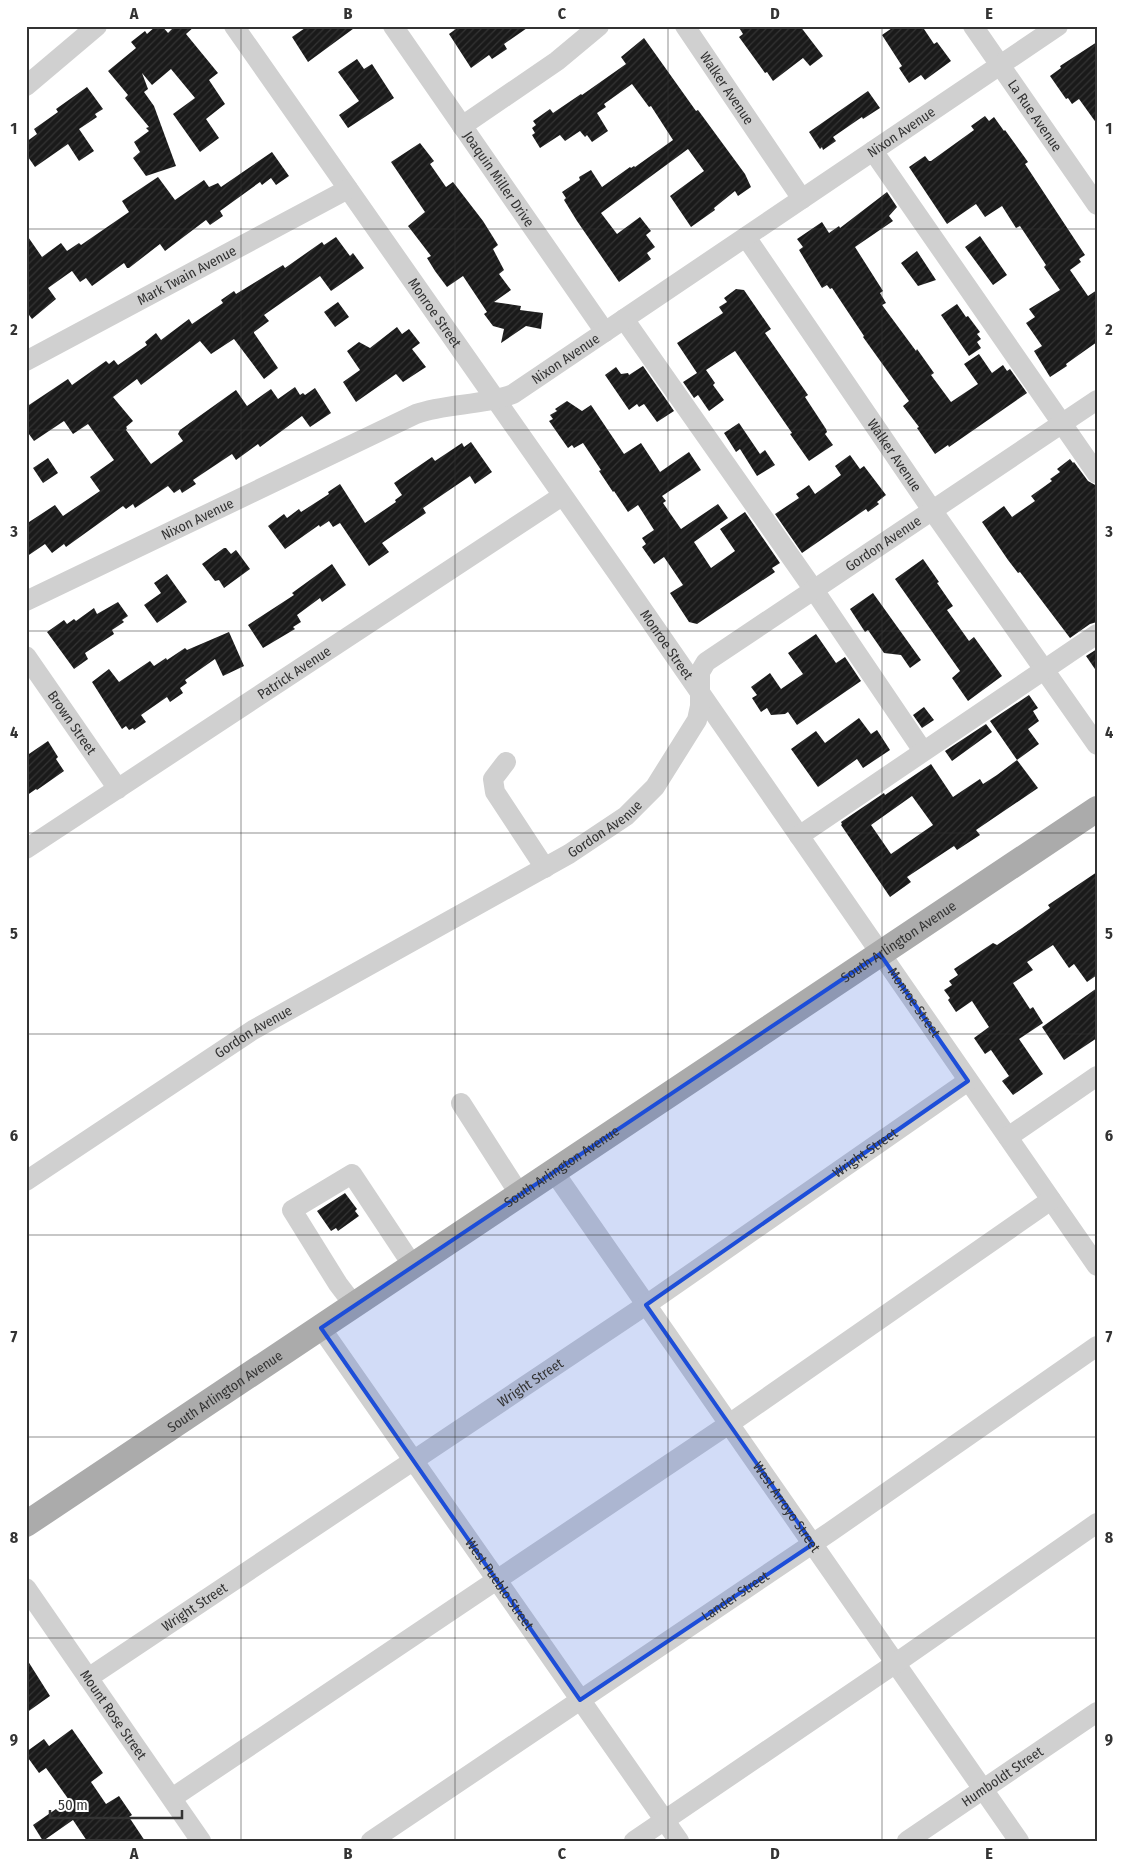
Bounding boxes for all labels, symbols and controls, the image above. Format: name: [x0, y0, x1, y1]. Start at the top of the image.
text: A: [129, 4, 139, 23]
text: B: [344, 4, 353, 23]
text: C: [558, 4, 567, 23]
text: D: [770, 4, 780, 23]
text: E: [985, 4, 993, 23]
street label: Walker Avenue: [696, 49, 757, 128]
street label: La Rue Avenue: [1004, 77, 1065, 155]
street label: Nixon Avenue: [864, 103, 939, 161]
text: 1: [11, 119, 17, 138]
text: 1: [1106, 119, 1112, 138]
street label: Joaquin Miller Drive: [459, 128, 538, 230]
street label: Mark Twain Avenue: [134, 242, 239, 309]
street label: Monroe Street: [404, 275, 465, 351]
text: 2: [9, 320, 18, 339]
text: 2: [1104, 320, 1113, 339]
street label: Nixon Avenue: [529, 330, 603, 388]
street label: Walker Avenue: [864, 416, 925, 495]
street label: Nixon Avenue: [159, 495, 237, 544]
street label: Gordon Avenue: [842, 512, 924, 575]
text: 3: [9, 522, 18, 541]
text: 3: [1104, 522, 1113, 541]
street label: Monroe Street: [636, 607, 697, 684]
street label: Patrick Avenue: [254, 642, 334, 703]
street label: Brown Street: [44, 688, 100, 758]
text: 4: [10, 723, 18, 742]
text: 4: [1105, 723, 1113, 742]
street label: Gordon Avenue: [564, 797, 646, 862]
street label: South Arlington Avenue: [838, 897, 960, 987]
text: 5: [10, 924, 18, 943]
text: 5: [1105, 924, 1113, 943]
street label: Monroe Street: [884, 964, 944, 1041]
street label: Gordon Avenue: [212, 1002, 295, 1062]
street label: South Arlington Avenue: [501, 1122, 623, 1211]
street label: Wright Street: [830, 1124, 901, 1181]
text: 6: [10, 1126, 18, 1145]
text: 6: [1105, 1126, 1113, 1145]
text: 7: [11, 1327, 18, 1346]
text: 7: [1106, 1327, 1113, 1346]
street label: South Arlington Avenue: [164, 1347, 286, 1436]
street label: Wright Street: [495, 1355, 567, 1411]
street label: West Arroyo Street: [749, 1459, 824, 1556]
text: 8: [10, 1528, 19, 1547]
text: 8: [1105, 1528, 1114, 1547]
street label: West Pueblo Street: [461, 1535, 537, 1634]
street label: Lander Street: [699, 1567, 773, 1625]
street label: Wright Street: [159, 1579, 231, 1635]
street label: Mount Rose Street: [76, 1667, 150, 1763]
text: 9: [10, 1730, 18, 1749]
text: 9: [1105, 1730, 1113, 1749]
street label: Humboldt Street: [958, 1743, 1047, 1811]
scale bar: [50, 1787, 182, 1819]
text: 50 m: [58, 1796, 88, 1814]
text: A: [129, 1844, 139, 1863]
text: B: [344, 1844, 353, 1863]
text: C: [558, 1844, 567, 1863]
text: D: [770, 1844, 780, 1863]
text: E: [985, 1844, 993, 1863]

